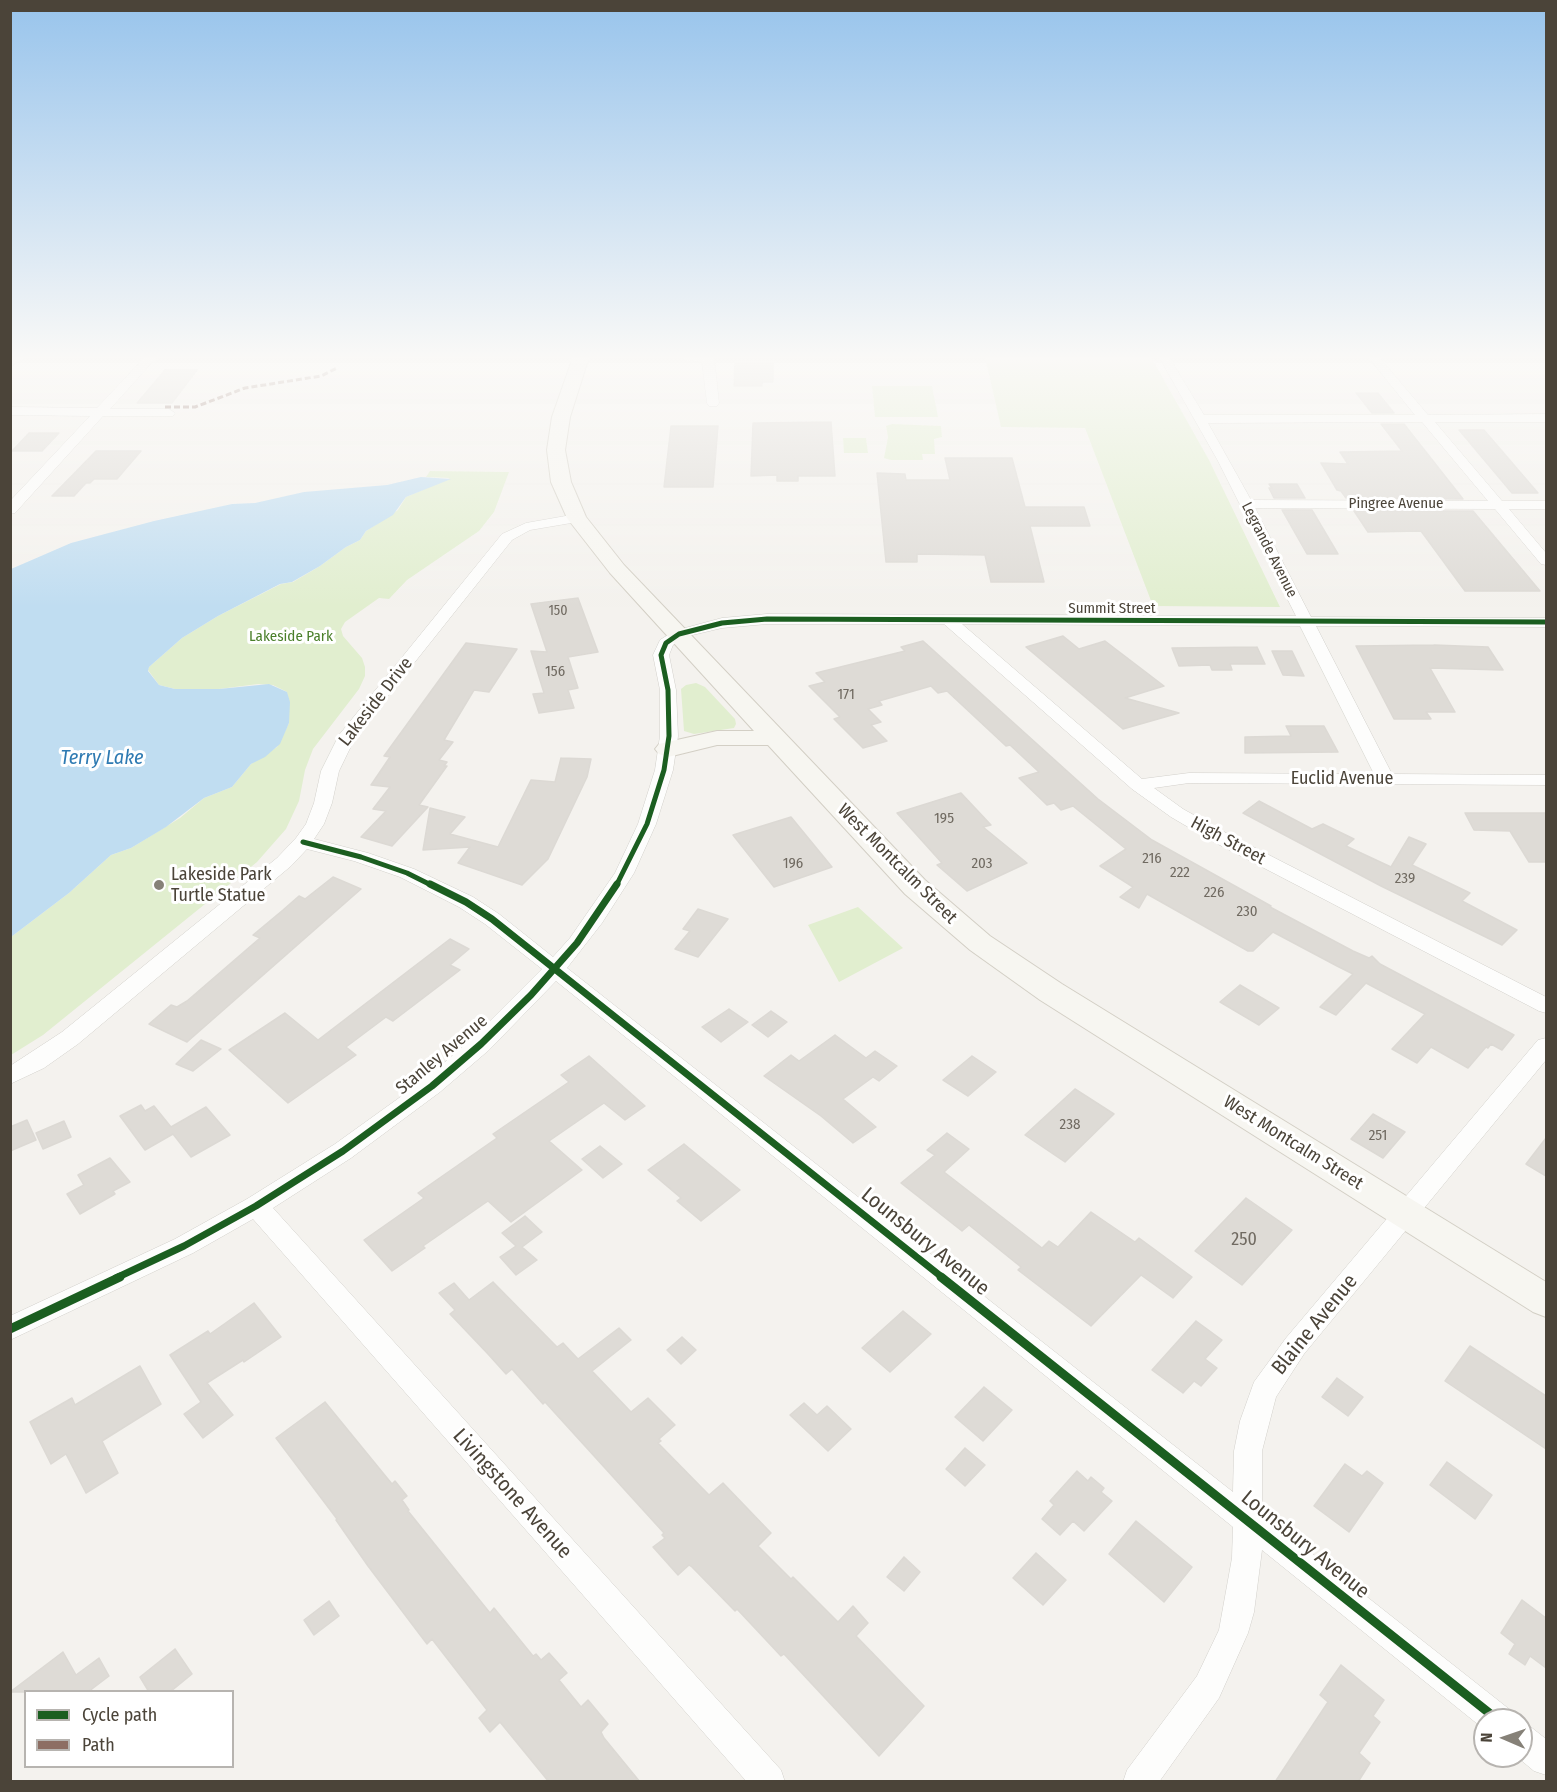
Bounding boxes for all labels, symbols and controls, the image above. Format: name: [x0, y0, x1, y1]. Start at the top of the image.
street label: Pingree Avenue: [1349, 495, 1443, 513]
street label: Legrande Avenue: [1237, 499, 1301, 601]
street label: Summit Street: [1068, 600, 1156, 618]
house number: 150: [548, 603, 568, 619]
park label: Lakeside Park: [249, 628, 333, 646]
street label: Lakeside Drive: [335, 653, 417, 751]
house number: 156: [545, 663, 565, 681]
house number: 171: [837, 686, 855, 704]
water label: Terry Lake: [60, 746, 144, 770]
street label: Euclid Avenue: [1291, 768, 1393, 790]
street label: West Montcalm Street: [833, 800, 961, 928]
house number: 195: [934, 810, 954, 828]
street label: High Street: [1187, 812, 1269, 870]
house number: 216: [1142, 850, 1162, 868]
house number: 196: [783, 855, 803, 873]
house number: 203: [971, 855, 993, 873]
place label: Lakeside Park Turtle Statue: [171, 864, 272, 906]
house number: 222: [1170, 864, 1190, 882]
house number: 239: [1395, 870, 1415, 888]
marker: Lakeside Park Turtle Statue: [152, 878, 166, 892]
house number: 226: [1204, 884, 1224, 902]
house number: 230: [1236, 903, 1258, 921]
street label: Stanley Avenue: [392, 1010, 492, 1100]
street label: West Montcalm Street: [1219, 1091, 1367, 1195]
house number: 238: [1060, 1116, 1080, 1134]
house number: 251: [1369, 1127, 1387, 1145]
street label: Lounsbury Avenue: [856, 1183, 994, 1301]
house number: 250: [1231, 1229, 1257, 1251]
street label: Blaine Avenue: [1267, 1270, 1363, 1380]
street label: Livingstone Avenue: [447, 1424, 577, 1564]
street label: Lounsbury Avenue: [1236, 1486, 1374, 1604]
legend: [24, 1690, 234, 1768]
text: Cycle path: [82, 1704, 157, 1726]
north arrow: [1473, 1708, 1533, 1768]
text: N: [1477, 1732, 1496, 1743]
text: Path: [82, 1734, 115, 1756]

